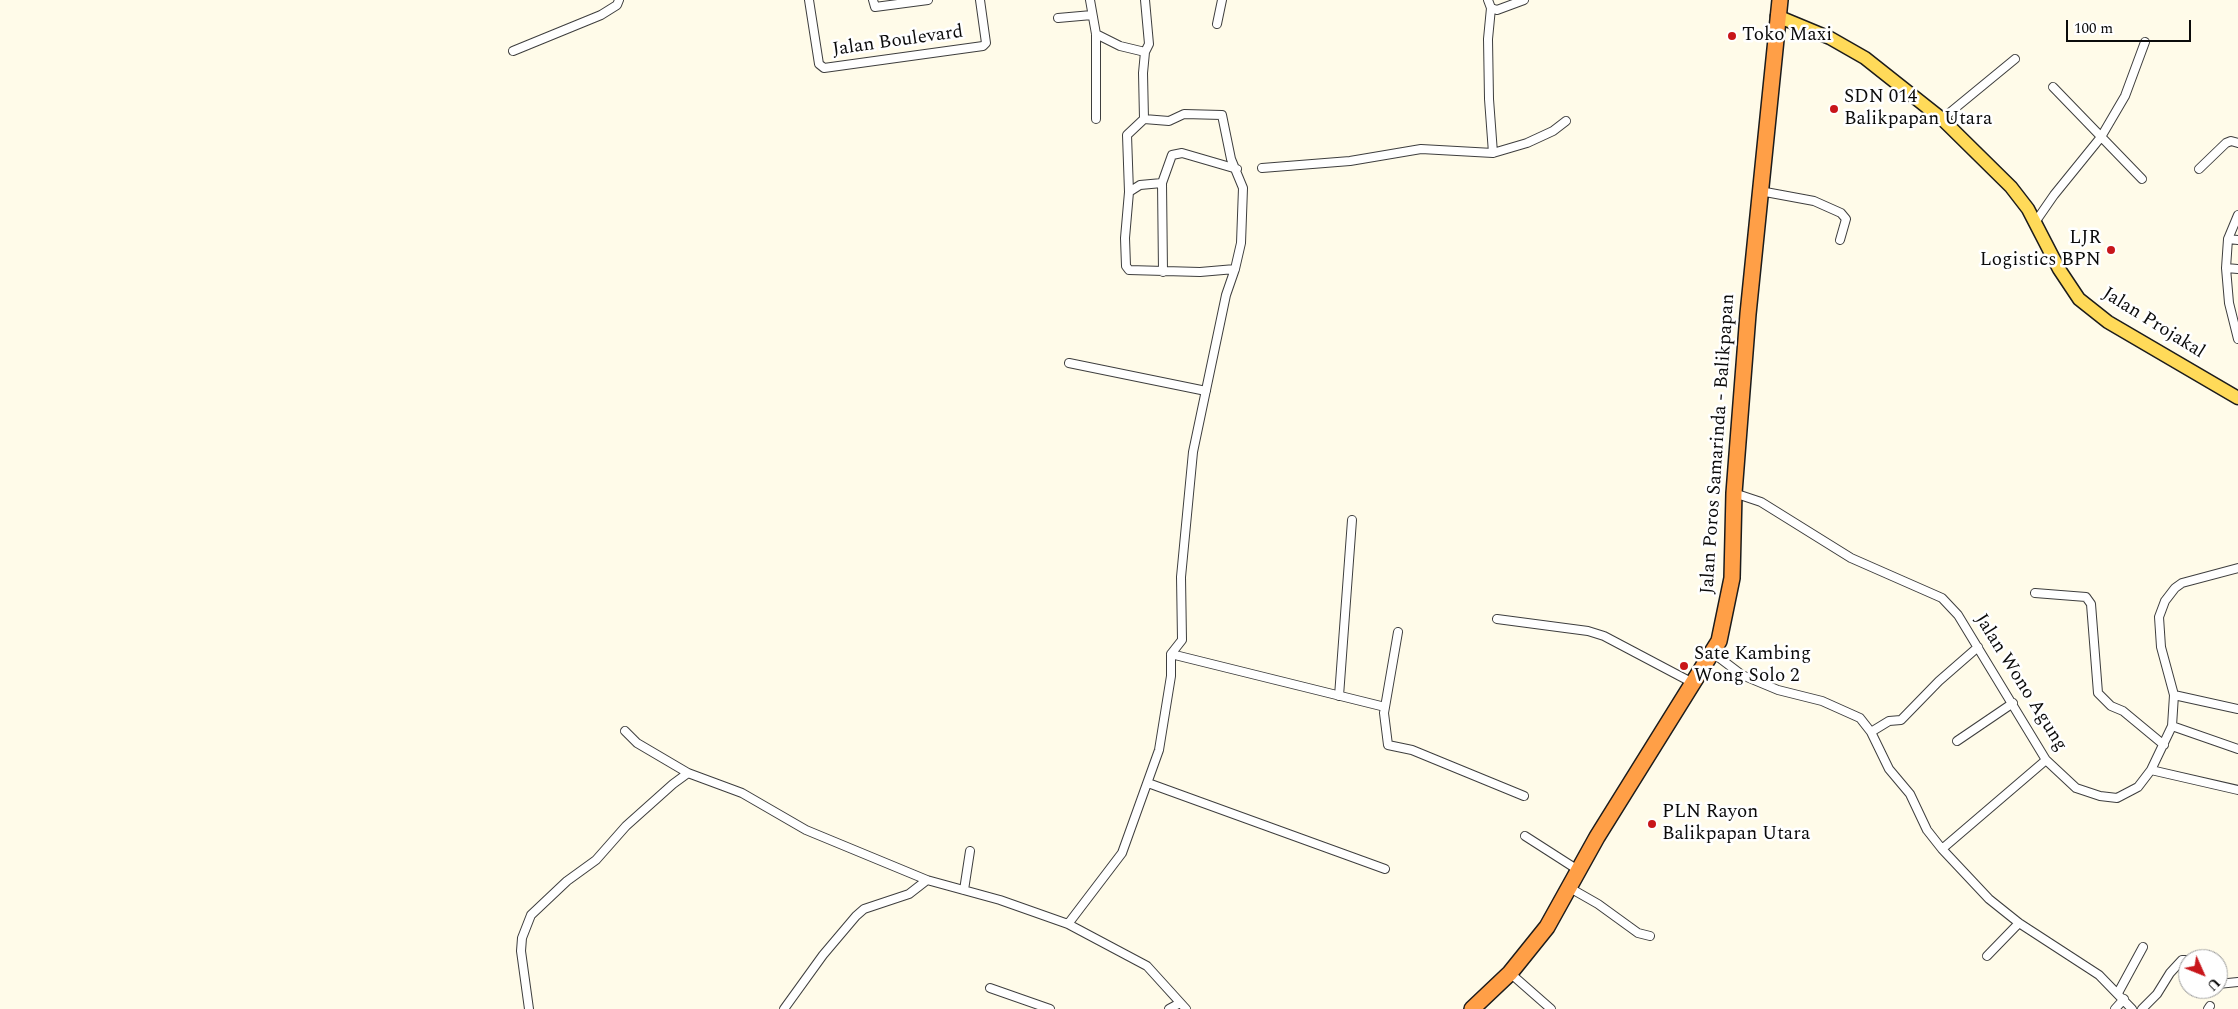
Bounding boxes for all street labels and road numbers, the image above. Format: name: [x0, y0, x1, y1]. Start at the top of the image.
street label: Jalan Boulevard: [831, 22, 965, 62]
street label: Jalan Projakal: [2097, 283, 2209, 365]
street label: Jalan Poros Samarinda - Balikpapan: [1697, 293, 1741, 595]
street label: Jalan Wono Agung: [1969, 610, 2071, 756]

